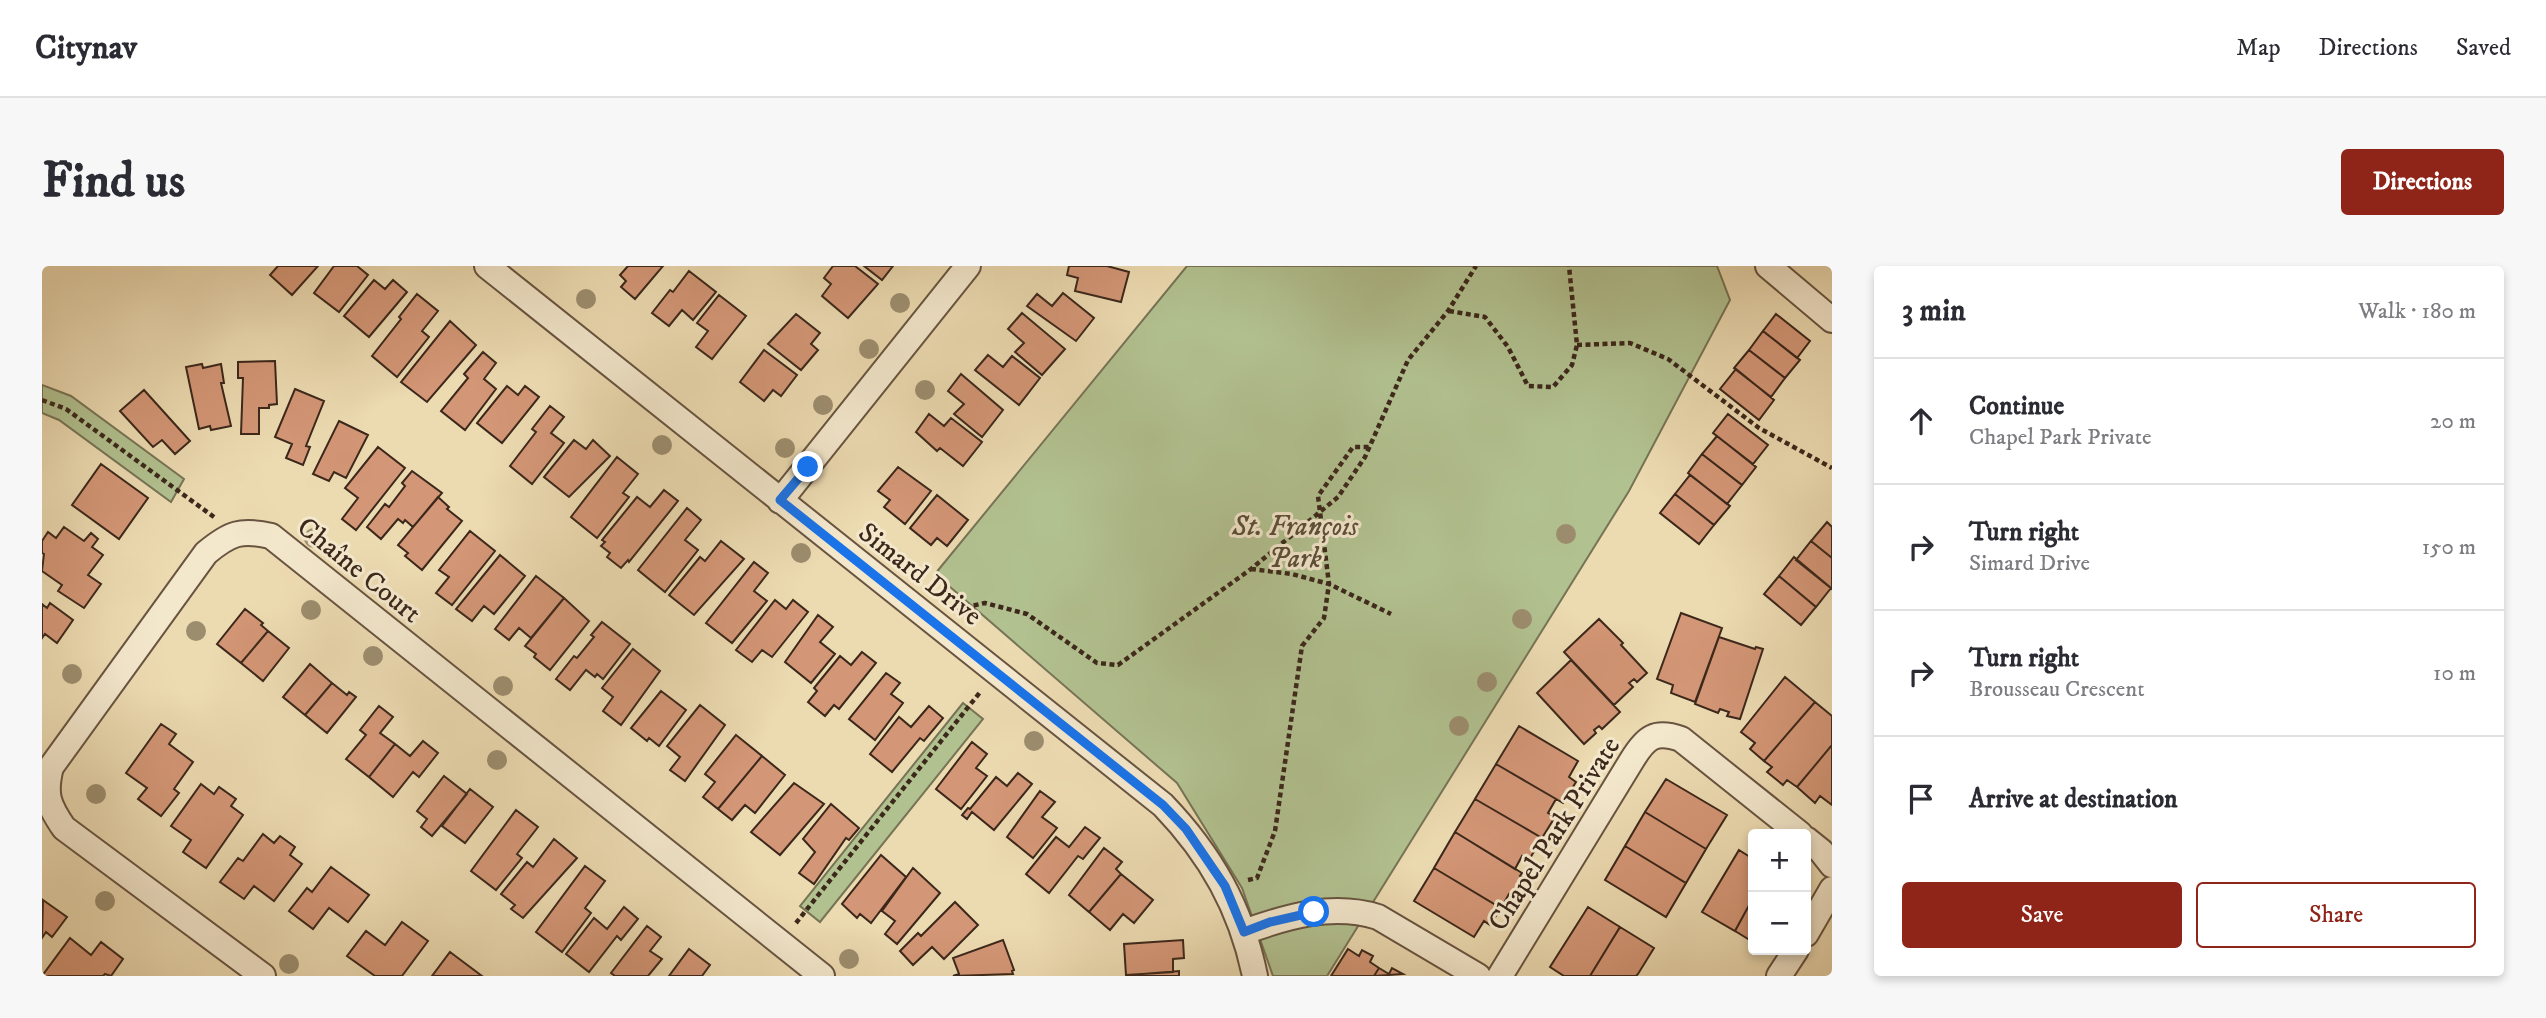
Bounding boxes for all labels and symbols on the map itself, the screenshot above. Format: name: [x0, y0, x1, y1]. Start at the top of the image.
route end: [792, 451, 823, 482]
street label: Chaîne Court: [290, 509, 428, 631]
park label: St. François Park: [1231, 509, 1359, 576]
street label: Simard Drive: [851, 515, 989, 633]
street label: Chapel Park Private: [1481, 730, 1628, 937]
route start: [1298, 896, 1329, 927]

